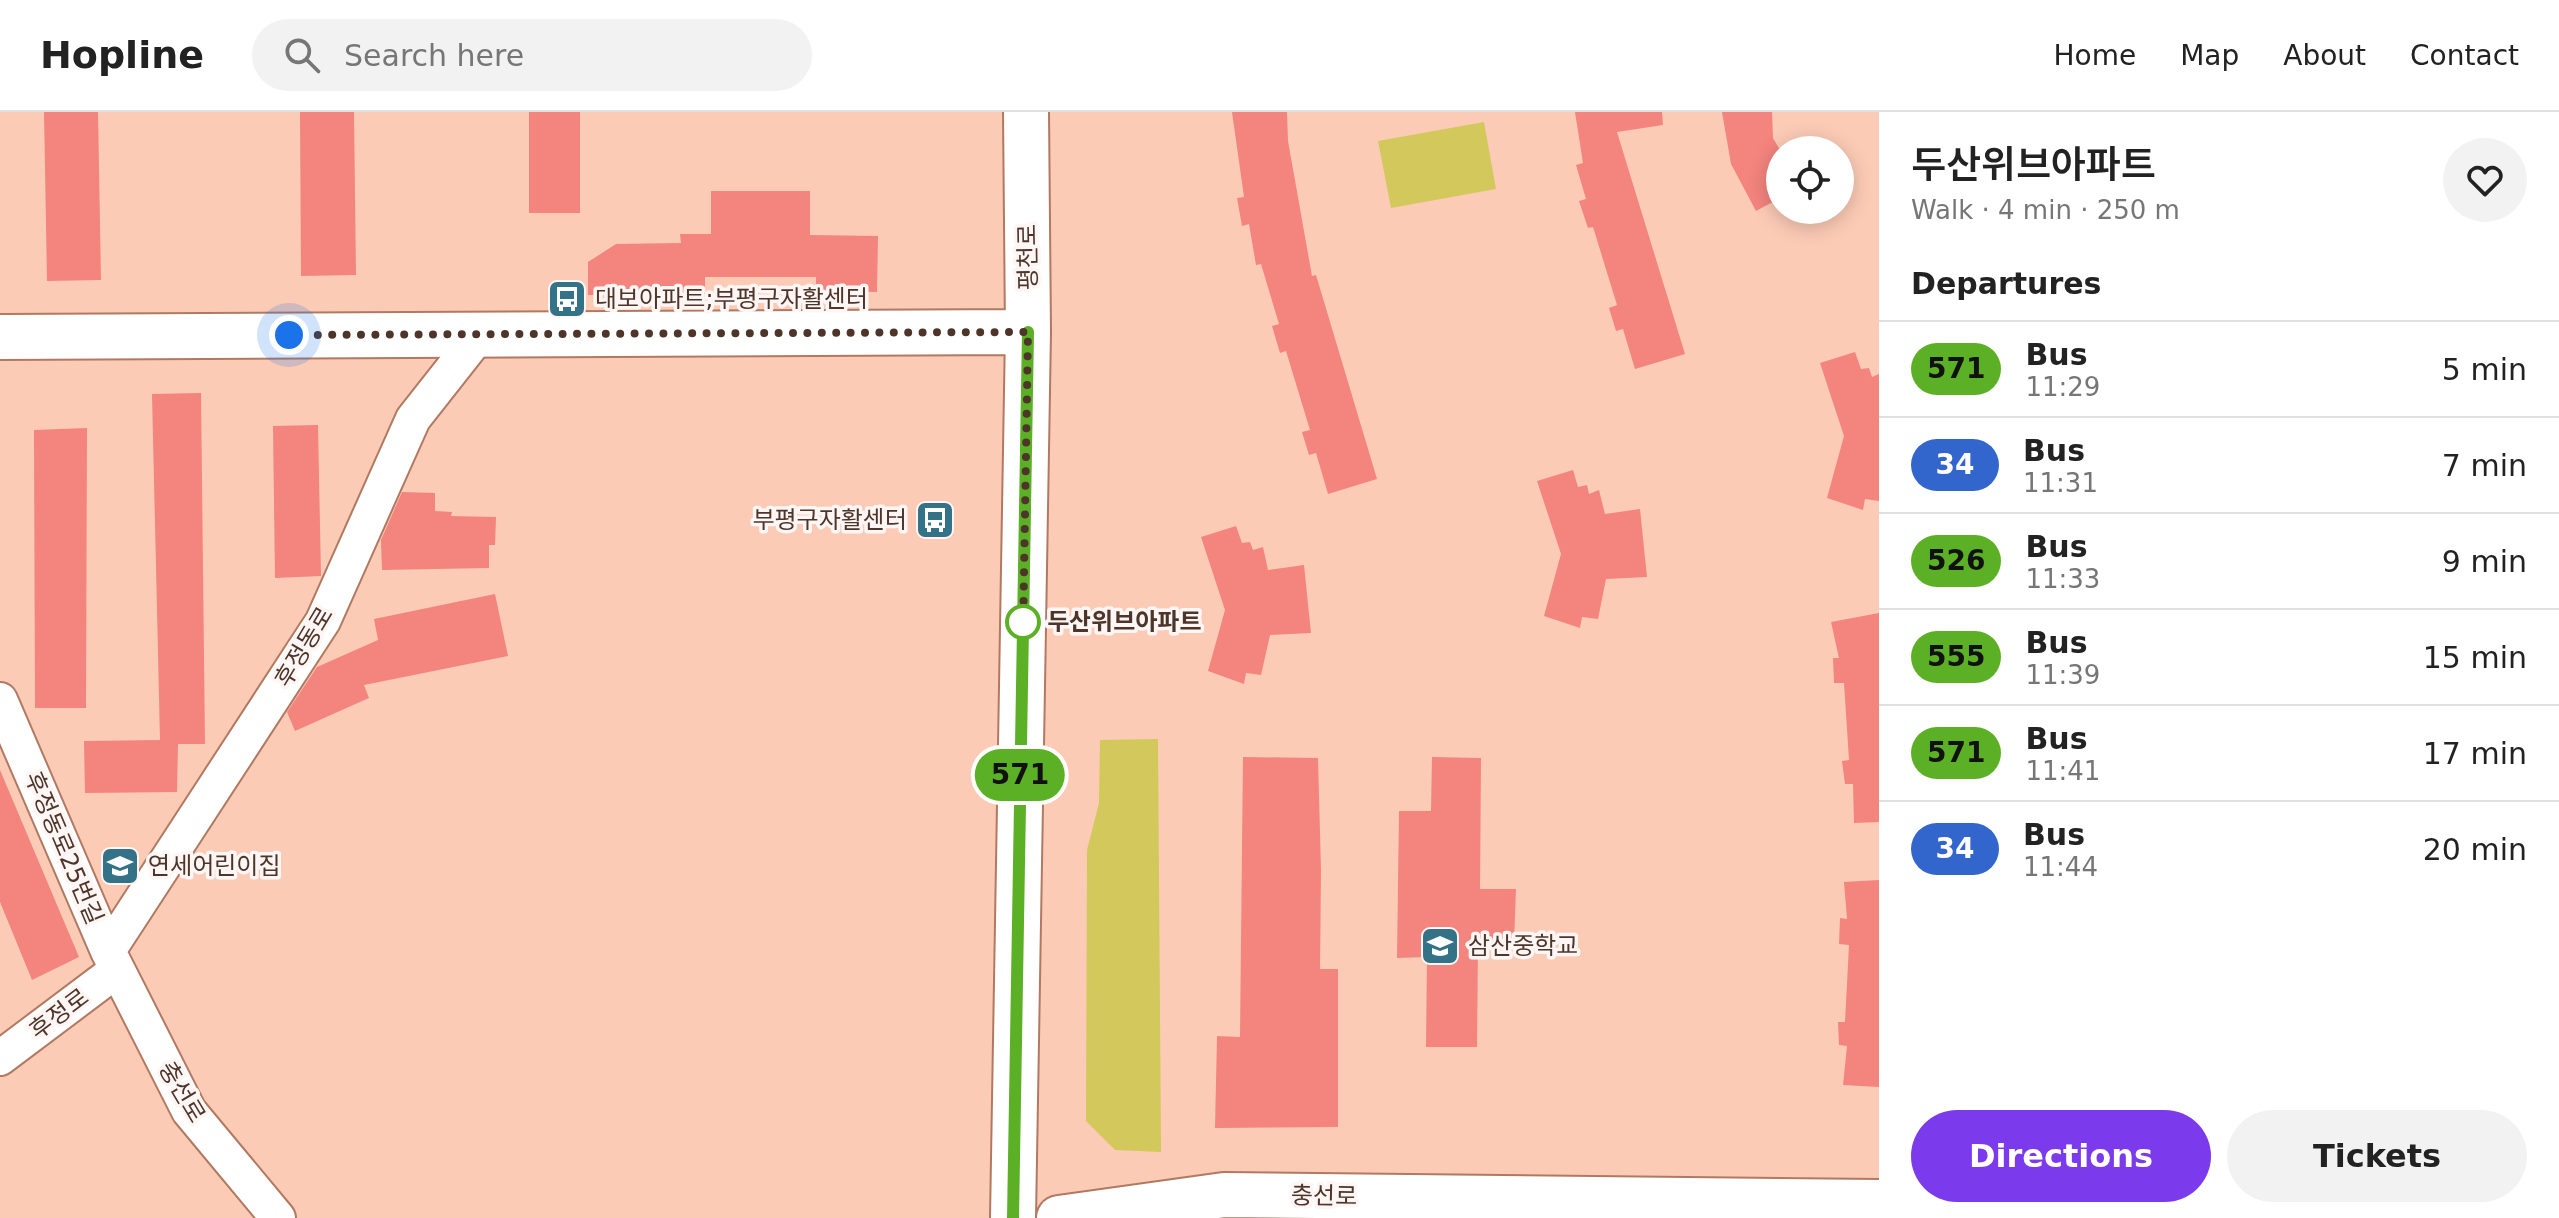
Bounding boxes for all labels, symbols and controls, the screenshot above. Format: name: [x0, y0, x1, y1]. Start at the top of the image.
search box: [252, 19, 812, 91]
text: Hopline: [40, 33, 204, 77]
icon: search: [280, 33, 324, 77]
text: Search here: [344, 38, 524, 73]
text: Home: [2053, 39, 2136, 72]
text: Map: [2180, 39, 2239, 72]
text: About: [2283, 39, 2366, 72]
text: Contact: [2410, 39, 2519, 72]
map controls: [1766, 136, 1854, 224]
button: locate: [1766, 136, 1854, 224]
button: heart: [2443, 138, 2527, 222]
text: 두산위브아파트: [1911, 143, 2156, 187]
text: Walk · 4 min · 250 m: [1911, 195, 2180, 225]
street label: 평천로: [1013, 224, 1043, 290]
text: Departures: [1911, 266, 2101, 301]
bus stop icon: 대보아파트;부평구자활센터: [546, 278, 588, 320]
place label: 대보아파트;부평구자활센터: [595, 285, 868, 313]
your location: [269, 315, 309, 355]
text: Bus: [2025, 337, 2088, 372]
text: 571: [1927, 352, 1985, 385]
text: 5 min: [2442, 352, 2527, 387]
text: 11:29: [2025, 372, 2100, 402]
text: Bus: [2023, 433, 2085, 468]
text: 34: [1936, 448, 1974, 481]
text: 7 min: [2442, 448, 2527, 483]
text: 11:31: [2023, 468, 2098, 498]
bus stop icon: 부평구자활센터: [914, 499, 956, 541]
place label: 부평구자활센터: [752, 506, 907, 534]
text: Bus: [2025, 529, 2088, 564]
text: 526: [1927, 544, 1985, 577]
text: 9 min: [2442, 544, 2527, 579]
text: 11:33: [2025, 564, 2100, 594]
street label: 후정동로: [269, 602, 339, 692]
marker: 두산위브아파트: [1006, 605, 1040, 639]
place label: 두산위브아파트: [1047, 608, 1202, 636]
text: Bus: [2025, 625, 2088, 660]
text: 555: [1927, 640, 1985, 673]
text: 15 min: [2423, 640, 2527, 675]
text: 11:39: [2025, 660, 2100, 690]
text: Bus: [2025, 721, 2088, 756]
text: 571: [1927, 736, 1985, 769]
text: 17 min: [2423, 736, 2527, 771]
line badge: 571: [974, 749, 1066, 801]
text: 11:41: [2025, 756, 2100, 786]
text: 571: [991, 758, 1049, 791]
street label: 후정동로25번길: [19, 767, 109, 929]
text: Bus: [2023, 817, 2085, 852]
text: 34: [1936, 832, 1974, 865]
text: 20 min: [2423, 832, 2527, 867]
school or university icon: 연세어린이집: [99, 845, 141, 887]
place label: 연세어린이집: [148, 852, 280, 880]
text: 11:44: [2023, 852, 2098, 882]
school or university icon: 삼산중학교: [1419, 925, 1461, 967]
place label: 삼산중학교: [1468, 932, 1578, 960]
street label: 후정로: [24, 983, 94, 1045]
street label: 충선로: [153, 1056, 211, 1128]
button: Directions: [1911, 1110, 2211, 1202]
button: Tickets: [2227, 1110, 2527, 1202]
street label: 충선로: [1291, 1181, 1357, 1211]

